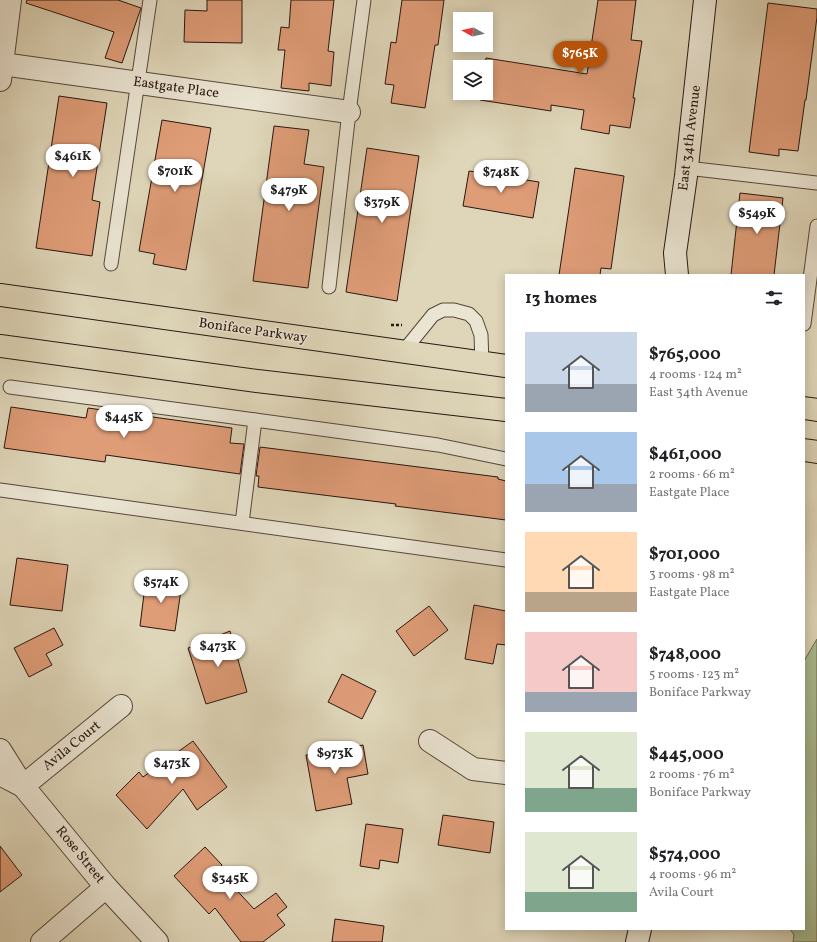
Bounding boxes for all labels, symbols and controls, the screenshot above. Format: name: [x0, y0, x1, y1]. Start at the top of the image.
north arrow: [453, 12, 493, 52]
map controls: [453, 12, 493, 100]
pin: $765K: [552, 41, 608, 75]
text: $765K: [562, 45, 598, 63]
button: layers: [453, 60, 493, 100]
street label: Eastgate Place: [132, 73, 221, 103]
street label: East 34th Avenue: [674, 84, 706, 192]
pin: $461K: [45, 144, 101, 178]
text: $461K: [55, 148, 91, 166]
pin: $701K: [147, 159, 203, 193]
pin: $748K: [473, 160, 529, 194]
text: $701K: [157, 163, 193, 181]
text: $748K: [483, 164, 519, 182]
pin: $479K: [261, 178, 317, 212]
text: $479K: [270, 182, 308, 200]
pin: $379K: [354, 190, 410, 224]
text: $379K: [364, 194, 400, 212]
pin: $549K: [729, 201, 785, 235]
text: $549K: [738, 205, 776, 223]
text: 13 homes: [525, 287, 597, 310]
icon: filters: [763, 287, 785, 309]
street label: Boniface Parkway: [197, 314, 309, 348]
text: $765,000: [649, 343, 721, 366]
icon: home: [557, 348, 605, 396]
text: 4 rooms · 124 m²: [649, 366, 742, 384]
text: East 34th Avenue: [649, 384, 748, 402]
pin: $445K: [96, 405, 152, 439]
text: $445K: [105, 409, 143, 427]
text: $461,000: [649, 443, 722, 466]
icon: home: [557, 448, 605, 496]
text: 2 rooms · 66 m²: [649, 466, 735, 484]
text: Eastgate Place: [649, 484, 729, 502]
text: $701,000: [649, 543, 720, 566]
icon: home: [557, 548, 605, 596]
text: 3 rooms · 98 m²: [649, 566, 735, 584]
pin: $574K: [133, 570, 189, 604]
text: $574K: [143, 574, 179, 592]
text: Eastgate Place: [649, 584, 729, 602]
pin: $473K: [190, 634, 246, 668]
text: $473K: [199, 638, 237, 656]
text: $748,000: [649, 643, 721, 666]
icon: home: [557, 648, 605, 696]
text: 5 rooms · 123 m²: [649, 666, 739, 684]
text: Boniface Parkway: [649, 684, 751, 702]
street label: Avila Court: [39, 717, 105, 775]
pin: $973K: [307, 741, 363, 775]
text: $445,000: [649, 743, 724, 766]
text: $973K: [317, 745, 353, 763]
icon: home: [557, 748, 605, 796]
pin: $473K: [144, 751, 200, 785]
text: $473K: [153, 755, 191, 773]
text: 2 rooms · 76 m²: [649, 766, 734, 784]
text: Boniface Parkway: [649, 784, 751, 802]
street label: Rose Street: [51, 822, 109, 888]
text: $574,000: [649, 843, 720, 866]
icon: home: [557, 848, 605, 896]
pin: $345K: [202, 866, 258, 900]
text: 4 rooms · 96 m²: [649, 866, 736, 884]
text: $345K: [211, 870, 249, 888]
text: Avila Court: [649, 884, 714, 902]

